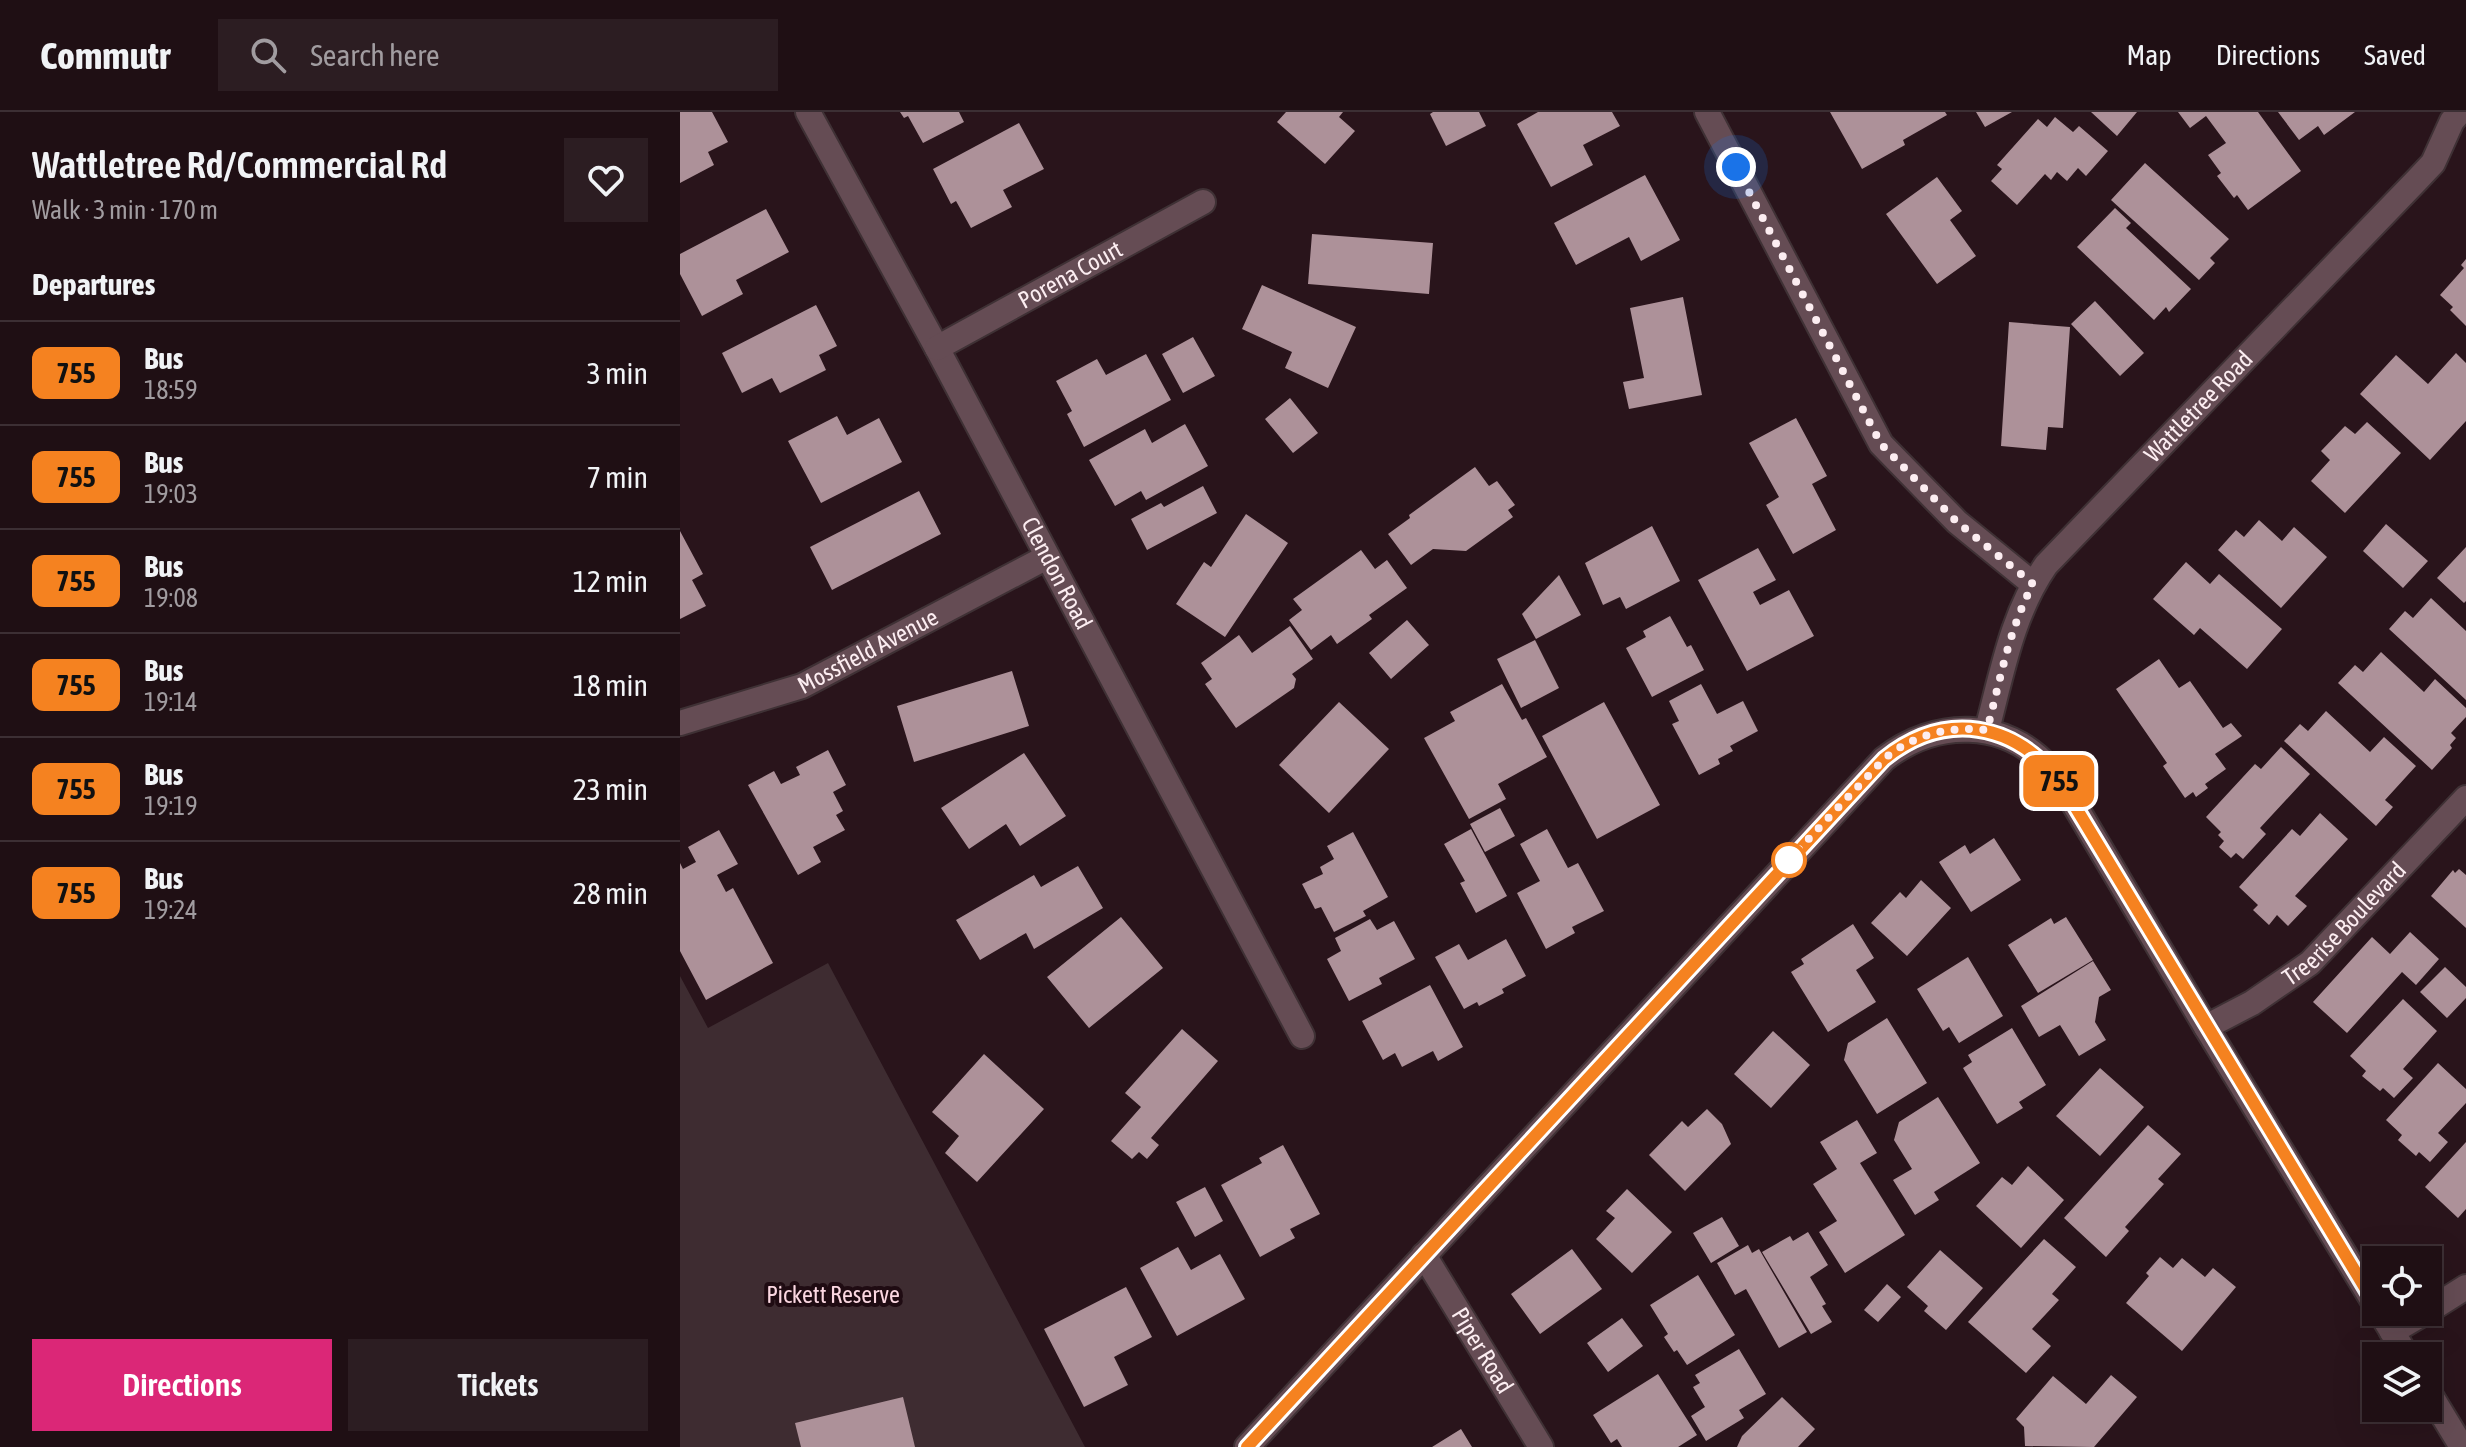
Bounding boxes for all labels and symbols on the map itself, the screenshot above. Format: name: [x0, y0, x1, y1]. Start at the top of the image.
your location: [1716, 147, 1756, 187]
street label: Porena Court: [1013, 235, 1127, 314]
street label: Wattletree Road: [2139, 345, 2258, 467]
street label: Clendon Road: [1016, 512, 1098, 634]
street label: Mossfield Avenue: [793, 603, 942, 699]
line badge: 755: [2013, 755, 2105, 807]
unlabelled marker: [1772, 843, 1806, 877]
street label: Treerise Boulevard: [2277, 856, 2411, 991]
park label: Pickett Reserve: [766, 1281, 900, 1308]
street label: Piper Road: [1446, 1303, 1519, 1398]

